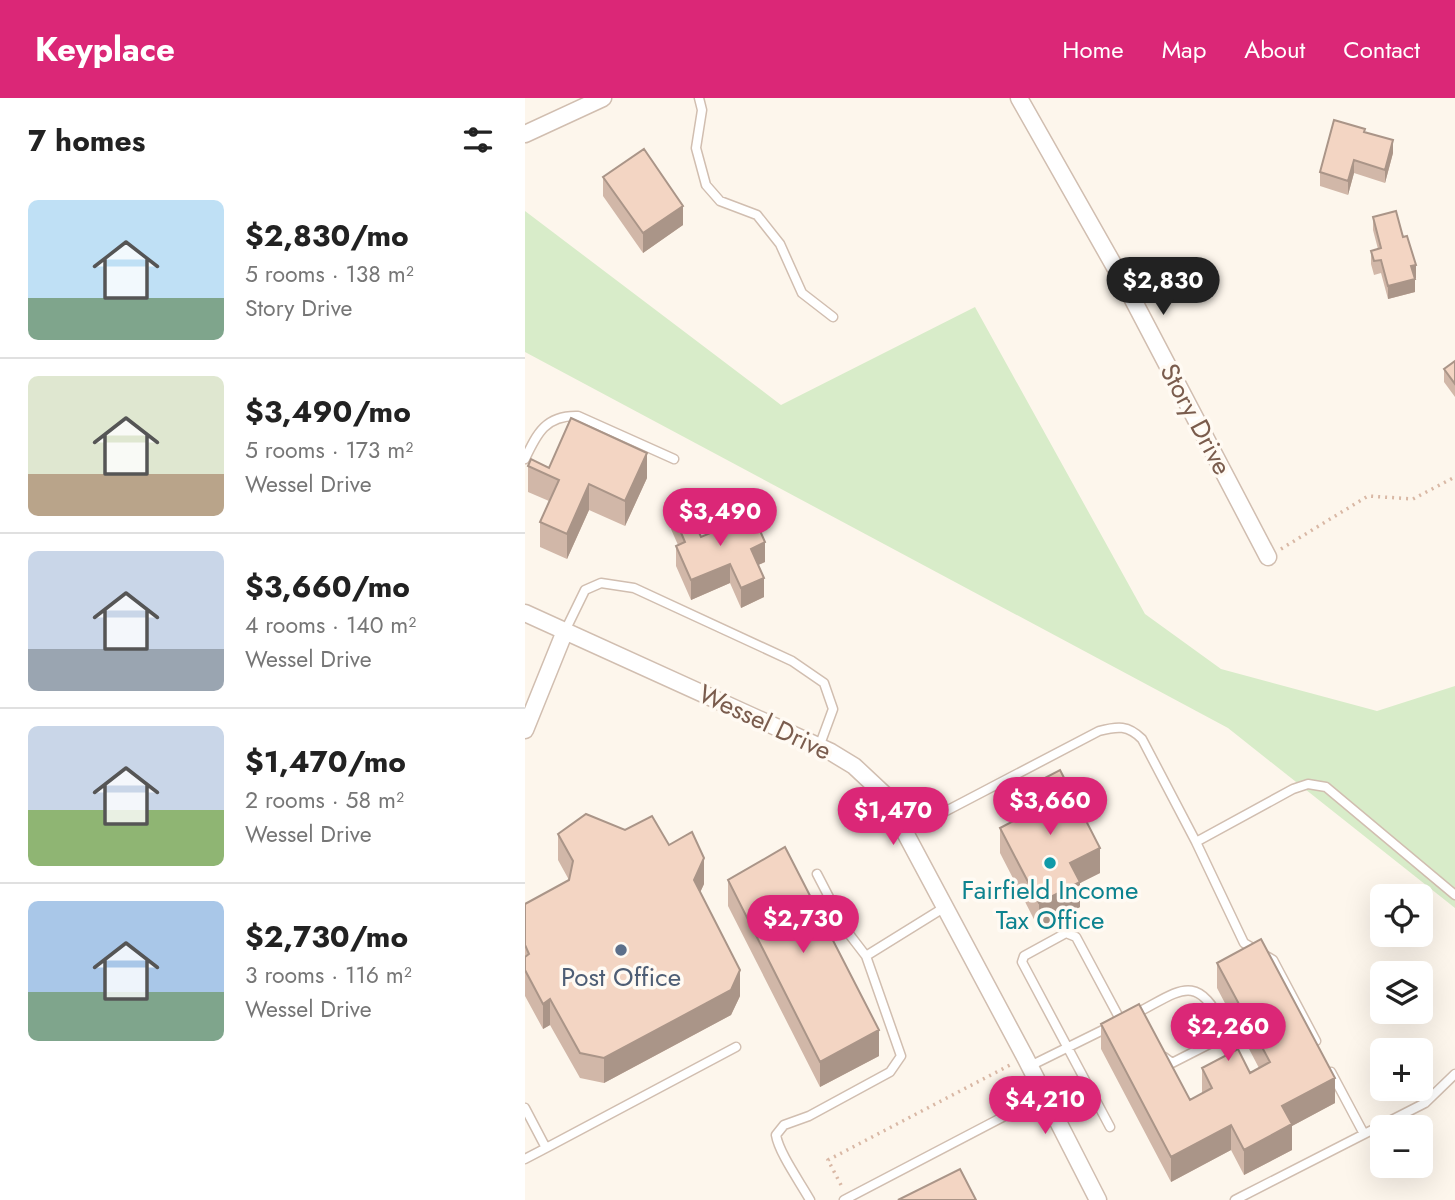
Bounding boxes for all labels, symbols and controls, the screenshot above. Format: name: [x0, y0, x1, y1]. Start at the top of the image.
text: Keyplace: [35, 26, 175, 73]
text: Home: [1062, 32, 1124, 67]
text: Map: [1162, 32, 1206, 67]
text: About: [1244, 32, 1305, 67]
text: Contact: [1343, 32, 1420, 67]
text: 7 homes: [28, 119, 145, 162]
icon: filters: [459, 121, 497, 159]
text: $2,830/mo: [245, 214, 409, 257]
icon: home: [84, 228, 168, 312]
text: 5 rooms · 138 m²: [245, 257, 414, 291]
pin: $2,830: [1106, 258, 1220, 317]
text: $2,830: [1123, 263, 1203, 297]
text: Story Drive: [245, 291, 352, 325]
street label: Story Drive: [1151, 356, 1241, 482]
text: $3,490/mo: [245, 390, 411, 433]
icon: home: [84, 404, 168, 488]
text: 5 rooms · 173 m²: [245, 433, 413, 467]
text: Wessel Drive: [245, 467, 371, 501]
pin: $3,490: [663, 489, 777, 548]
text: $3,490: [679, 494, 761, 528]
text: $3,660/mo: [245, 565, 410, 608]
icon: home: [84, 579, 168, 663]
text: 4 rooms · 140 m²: [245, 608, 416, 642]
text: Wessel Drive: [245, 642, 371, 676]
street label: Wessel Drive: [692, 675, 838, 769]
text: $1,470/mo: [245, 740, 406, 783]
icon: home: [84, 754, 168, 838]
pin: $3,660: [993, 778, 1107, 837]
text: 2 rooms · 58 m²: [245, 783, 404, 817]
text: $3,660: [1009, 783, 1091, 817]
pin: $1,470: [836, 788, 950, 847]
text: $1,470: [854, 793, 932, 827]
text: Wessel Drive: [245, 817, 371, 851]
marker: Fairfield Income Tax Office: [1042, 855, 1058, 871]
place label: Fairfield Income Tax Office: [962, 871, 1138, 939]
map controls: [1370, 884, 1433, 1178]
button: locate: [1370, 884, 1433, 947]
pin: $2,730: [746, 896, 860, 955]
text: $2,730: [763, 901, 843, 935]
text: $2,730/mo: [245, 915, 408, 958]
icon: home: [84, 929, 168, 1013]
marker: Post Office: [613, 942, 629, 958]
text: 3 rooms · 116 m²: [245, 958, 412, 992]
place label: Post Office: [561, 958, 681, 996]
button: layers: [1370, 961, 1433, 1024]
text: Wessel Drive: [245, 992, 371, 1026]
pin: $2,260: [1171, 1004, 1285, 1063]
text: $2,260: [1187, 1009, 1269, 1043]
button: +: [1370, 1038, 1433, 1101]
pin: $4,210: [988, 1076, 1102, 1136]
text: $4,210: [1005, 1082, 1085, 1116]
button: −: [1370, 1115, 1433, 1178]

